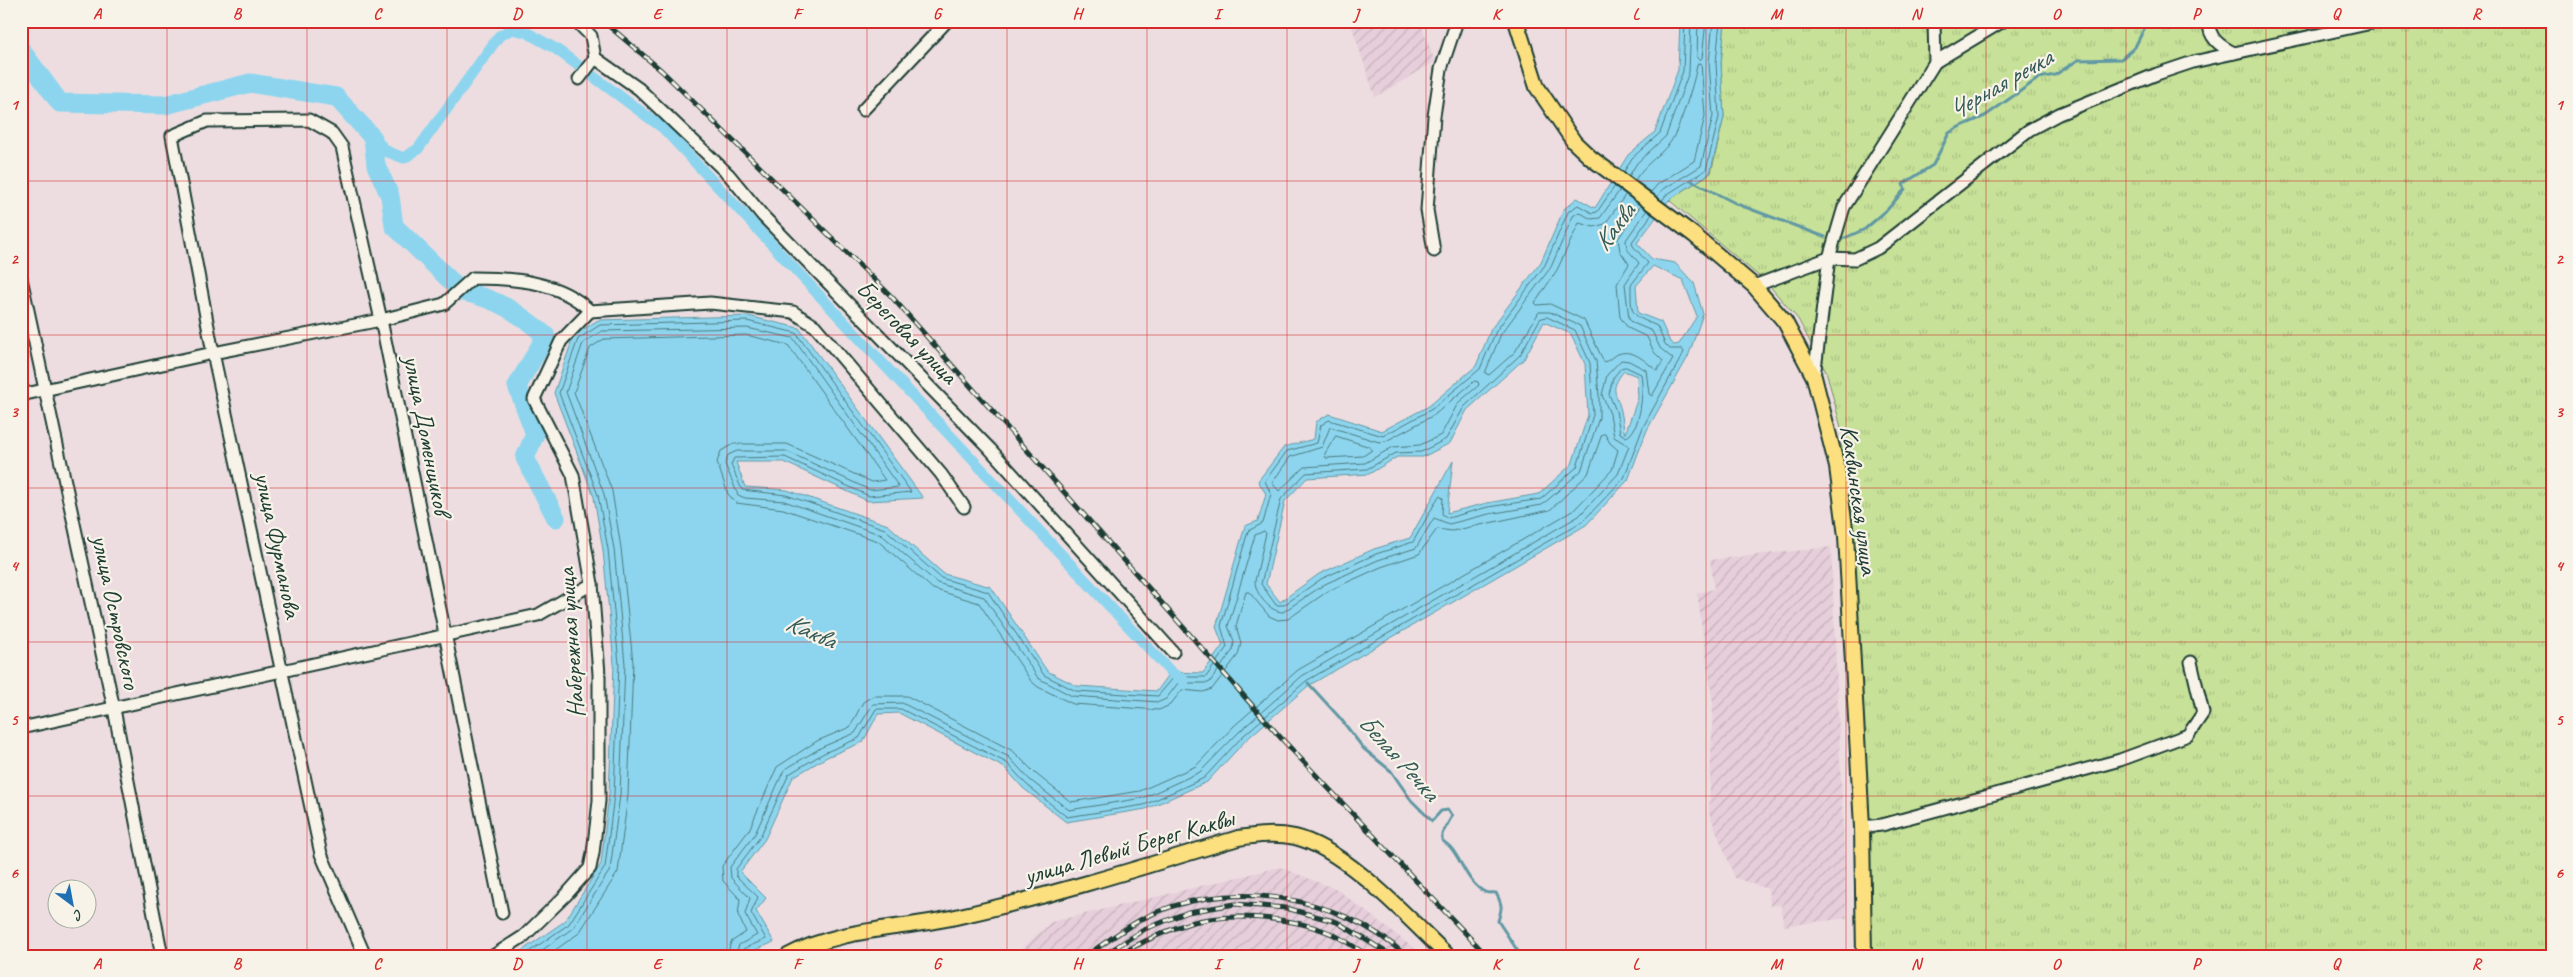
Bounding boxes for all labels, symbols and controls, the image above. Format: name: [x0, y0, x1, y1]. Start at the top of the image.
text: A: [93, 4, 103, 24]
text: B: [233, 4, 243, 24]
text: C: [373, 4, 383, 24]
text: D: [512, 4, 523, 24]
text: E: [653, 4, 664, 24]
text: F: [793, 4, 804, 24]
text: G: [933, 4, 943, 24]
text: H: [1072, 4, 1084, 24]
text: I: [1214, 4, 1224, 24]
text: J: [1352, 4, 1361, 24]
text: K: [1492, 4, 1504, 24]
text: L: [1633, 4, 1641, 24]
text: M: [1770, 4, 1784, 24]
text: N: [1911, 4, 1924, 24]
text: O: [2052, 4, 2062, 24]
text: P: [2192, 4, 2202, 24]
text: Q: [2332, 4, 2342, 24]
text: R: [2472, 4, 2483, 24]
water label: Черная речка: [1942, 40, 2060, 127]
text: 1: [10, 95, 19, 115]
text: 1: [2555, 95, 2564, 115]
water label: Каква: [1586, 195, 1644, 257]
text: 2: [10, 249, 19, 269]
text: 2: [2555, 249, 2564, 269]
street label: Береговая улица: [849, 273, 966, 392]
street label: улица Доменщиков: [395, 351, 459, 524]
text: 3: [10, 402, 19, 422]
text: 3: [2555, 402, 2564, 422]
street label: Каквинская улица: [1833, 423, 1886, 579]
street label: улица Фурманова: [247, 467, 309, 623]
street label: улица Островского: [84, 530, 148, 693]
text: 4: [10, 556, 19, 576]
text: 4: [2555, 556, 2564, 576]
street label: Набережная улица: [550, 565, 592, 719]
water label: Каква: [781, 606, 843, 657]
water label: Белая Речка: [1351, 706, 1449, 809]
text: 5: [11, 710, 20, 730]
text: 5: [2556, 710, 2565, 730]
street label: улица Левый Берег Каквы: [1019, 801, 1239, 893]
text: 6: [10, 863, 19, 883]
text: 6: [2555, 863, 2564, 883]
north arrow: [48, 880, 98, 930]
text: С: [69, 906, 86, 925]
text: A: [93, 954, 103, 974]
text: B: [233, 954, 243, 974]
text: C: [373, 954, 383, 974]
text: D: [512, 954, 523, 974]
text: E: [653, 954, 664, 974]
text: F: [793, 954, 804, 974]
text: G: [933, 954, 943, 974]
text: H: [1072, 954, 1084, 974]
text: I: [1214, 954, 1224, 974]
text: J: [1352, 954, 1361, 974]
text: K: [1492, 954, 1504, 974]
text: L: [1633, 954, 1641, 974]
text: M: [1770, 954, 1784, 974]
text: N: [1911, 954, 1924, 974]
text: O: [2052, 954, 2062, 974]
text: P: [2192, 954, 2202, 974]
text: Q: [2332, 954, 2342, 974]
text: R: [2472, 954, 2483, 974]

